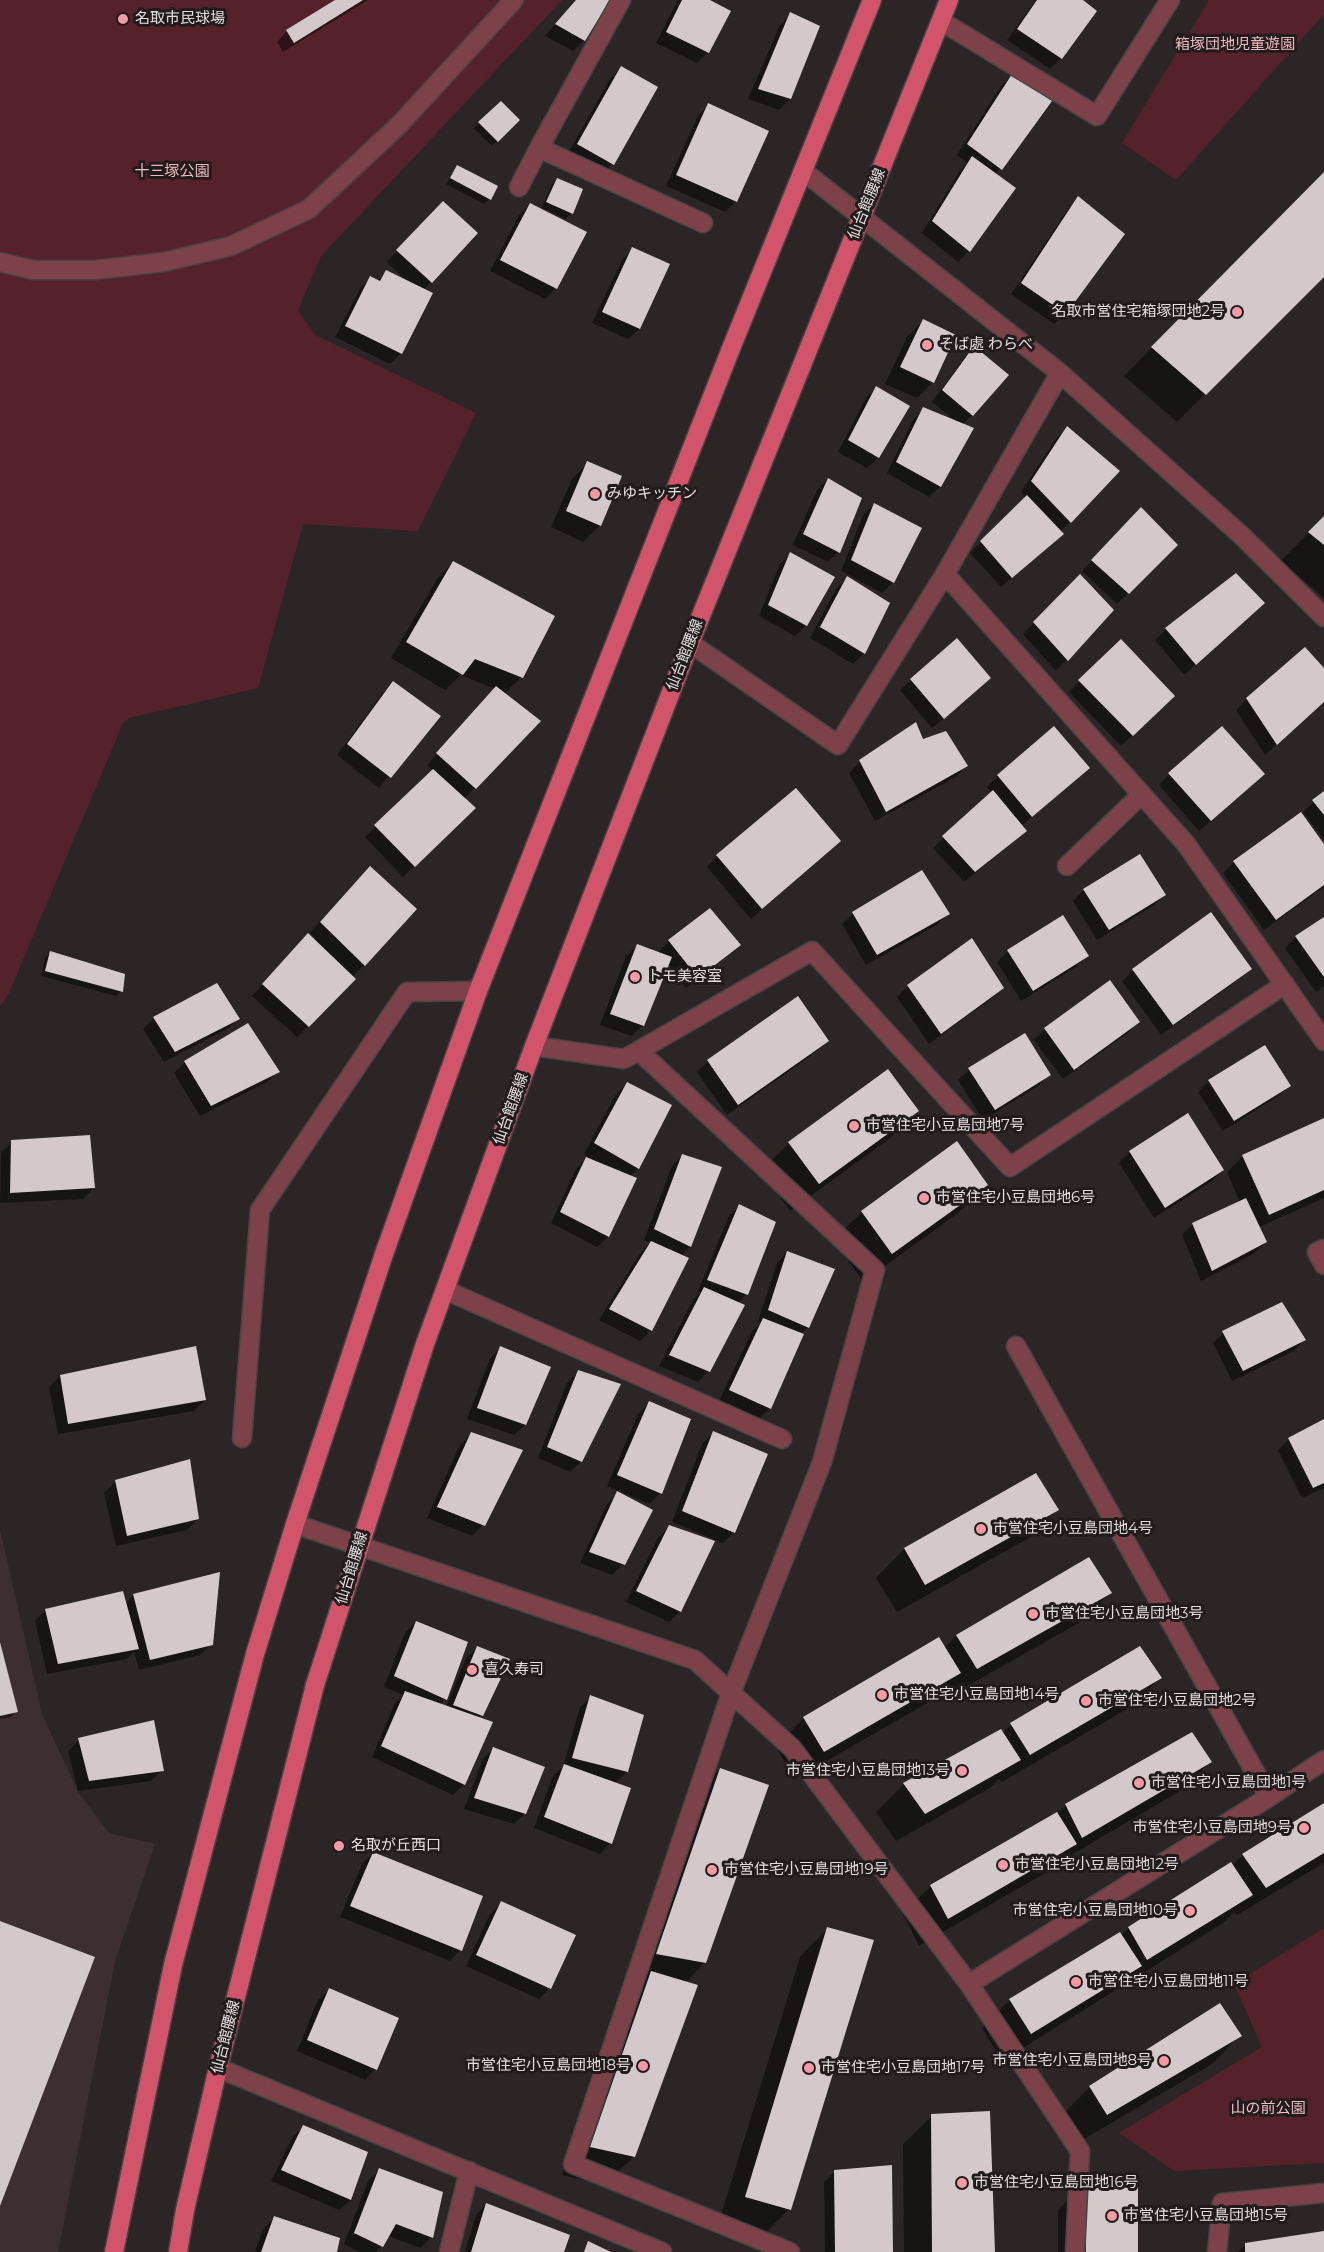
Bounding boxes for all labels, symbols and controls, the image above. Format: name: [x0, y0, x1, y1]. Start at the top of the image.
place label: 名取市民球場: [135, 10, 225, 28]
marker: 名取市民球場: [116, 12, 130, 26]
park label: 箱塚団地児童遊園: [1175, 36, 1295, 54]
park label: 十三塚公園: [135, 163, 209, 181]
street label: 仙台館腰線: [845, 166, 889, 242]
place label: 名取市営住宅箱塚団地2号: [1051, 303, 1225, 321]
marker: 名取市営住宅箱塚団地2号: [1230, 305, 1244, 319]
place label: そば處 わらべ: [939, 336, 1033, 354]
marker: そば處 わらべ: [920, 338, 934, 352]
place label: みゆキッチン: [607, 485, 697, 503]
marker: みゆキッチン: [588, 487, 602, 501]
street label: 仙台館腰線: [663, 617, 707, 693]
place label: トモ美容室: [647, 968, 722, 986]
marker: トモ美容室: [628, 970, 642, 984]
street label: 仙台館腰線: [490, 1071, 532, 1147]
place label: 市営住宅小豆島団地7号: [866, 1117, 1025, 1135]
marker: 市営住宅小豆島団地7号: [847, 1119, 861, 1133]
place label: 市営住宅小豆島団地6号: [936, 1189, 1095, 1207]
marker: 市営住宅小豆島団地6号: [917, 1191, 931, 1205]
place label: 市営住宅小豆島団地4号: [993, 1520, 1153, 1538]
marker: 市営住宅小豆島団地4号: [974, 1522, 988, 1536]
street label: 仙台館腰線: [332, 1530, 372, 1606]
place label: 市営住宅小豆島団地3号: [1045, 1605, 1203, 1623]
marker: 市営住宅小豆島団地3号: [1026, 1607, 1040, 1621]
place label: 喜久寿司: [484, 1661, 544, 1679]
marker: 喜久寿司: [465, 1663, 479, 1677]
place label: 市営住宅小豆島団地14号: [894, 1686, 1059, 1704]
marker: 市営住宅小豆島団地14号: [875, 1688, 889, 1702]
place label: 市営住宅小豆島団地2号: [1098, 1692, 1257, 1710]
marker: 市営住宅小豆島団地2号: [1079, 1694, 1093, 1708]
place label: 市営住宅小豆島団地13号: [786, 1762, 950, 1780]
marker: 市営住宅小豆島団地13号: [955, 1764, 969, 1778]
place label: 市営住宅小豆島団地1号: [1151, 1774, 1306, 1792]
marker: 市営住宅小豆島団地1号: [1132, 1776, 1146, 1790]
place label: 市営住宅小豆島団地9号: [1133, 1819, 1292, 1837]
marker: 市営住宅小豆島団地9号: [1297, 1821, 1311, 1835]
place label: 名取が丘西口: [351, 1837, 441, 1855]
marker: 名取が丘西口: [332, 1839, 346, 1853]
place label: 市営住宅小豆島団地12号: [1015, 1856, 1179, 1874]
marker: 市営住宅小豆島団地12号: [996, 1858, 1010, 1872]
place label: 市営住宅小豆島団地19号: [724, 1861, 889, 1879]
marker: 市営住宅小豆島団地19号: [705, 1863, 719, 1877]
place label: 市営住宅小豆島団地10号: [1013, 1902, 1178, 1920]
marker: 市営住宅小豆島団地10号: [1183, 1904, 1197, 1918]
place label: 市営住宅小豆島団地11号: [1088, 1973, 1249, 1991]
marker: 市営住宅小豆島団地11号: [1069, 1975, 1083, 1989]
street label: 仙台館腰線: [208, 1998, 244, 2076]
place label: 市営住宅小豆島団地8号: [992, 2052, 1152, 2070]
marker: 市営住宅小豆島団地8号: [1157, 2054, 1171, 2068]
place label: 市営住宅小豆島団地18号: [466, 2057, 631, 2075]
marker: 市営住宅小豆島団地18号: [636, 2059, 650, 2073]
place label: 市営住宅小豆島団地17号: [821, 2059, 985, 2077]
marker: 市営住宅小豆島団地17号: [802, 2061, 816, 2075]
park label: 山の前公園: [1231, 2100, 1305, 2118]
place label: 市営住宅小豆島団地16号: [974, 2174, 1139, 2192]
marker: 市営住宅小豆島団地16号: [955, 2176, 969, 2190]
place label: 市営住宅小豆島団地15号: [1124, 2207, 1288, 2225]
marker: 市営住宅小豆島団地15号: [1105, 2209, 1119, 2223]

